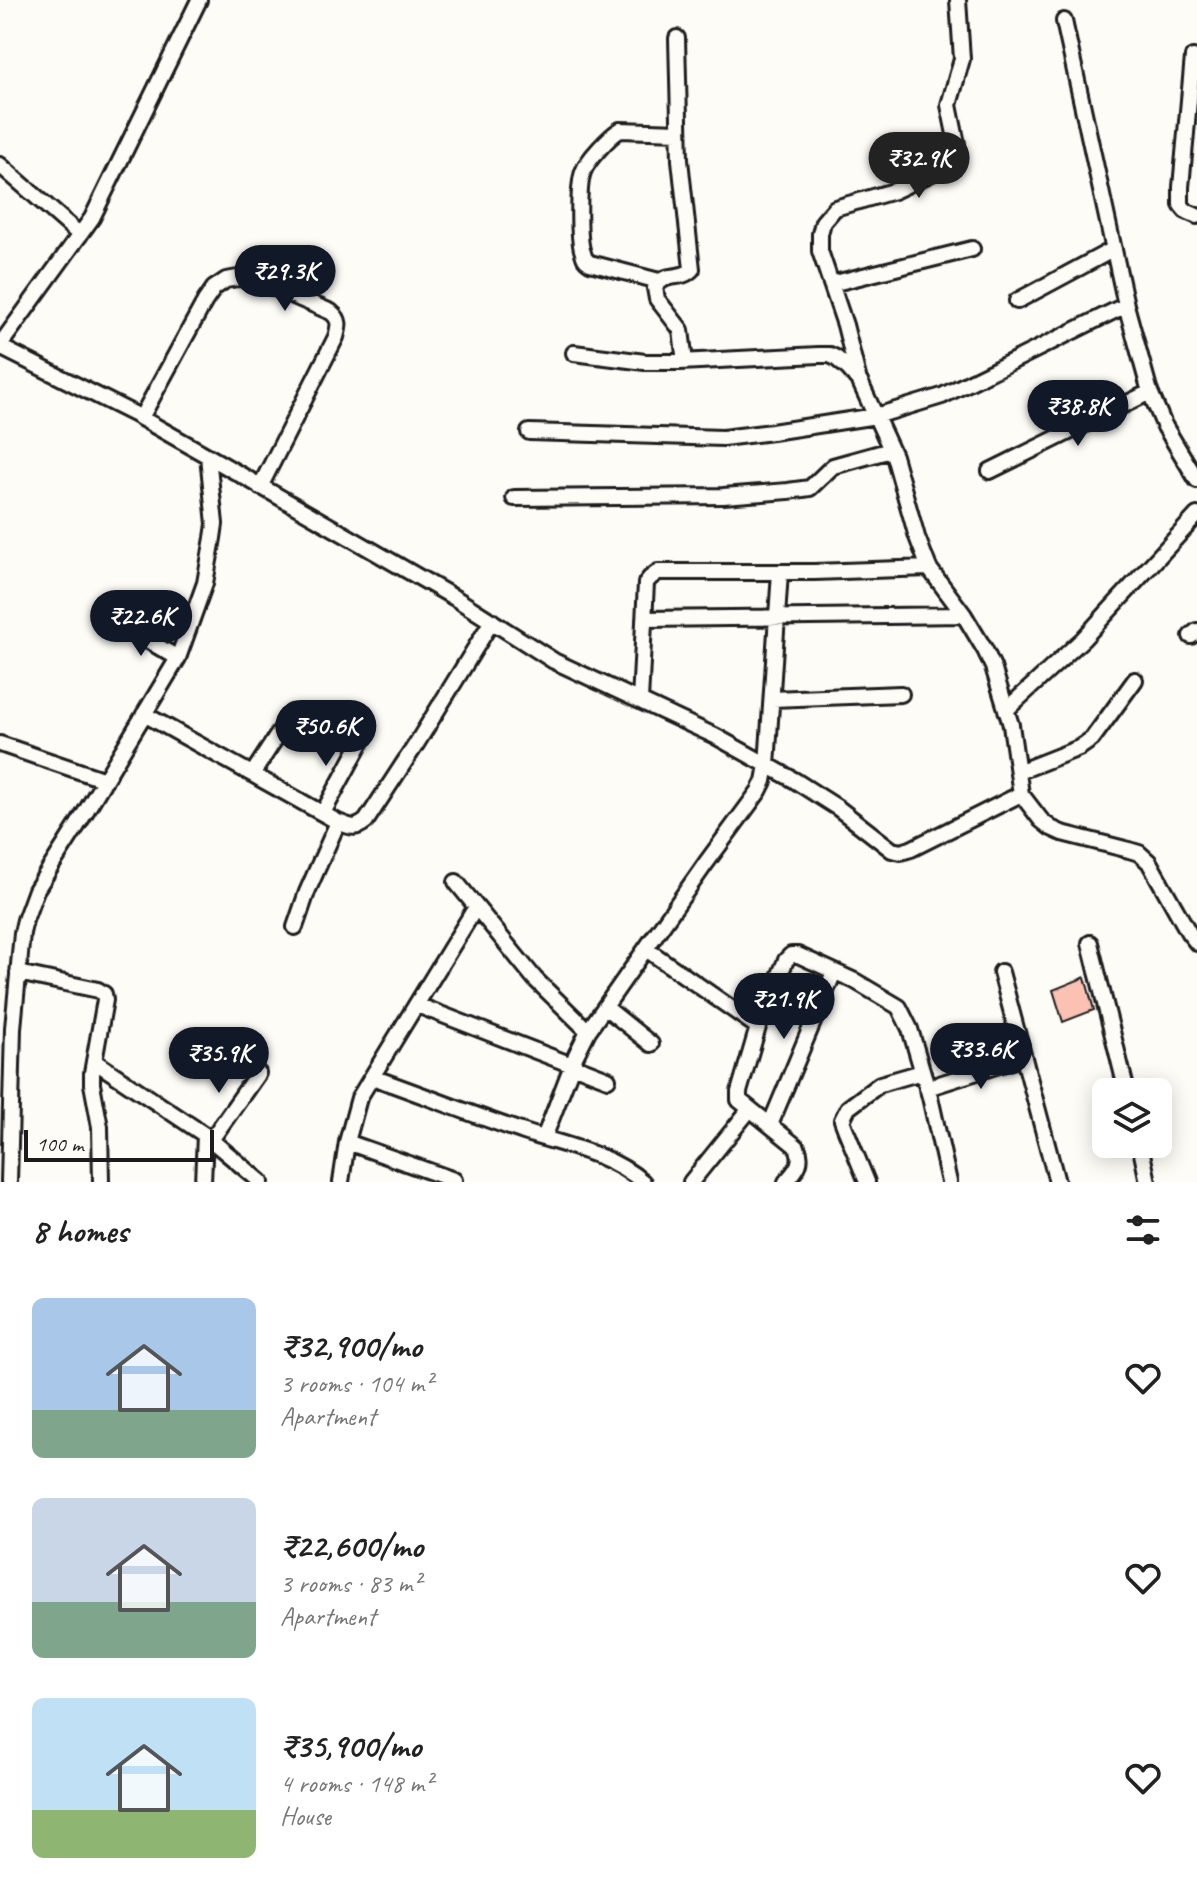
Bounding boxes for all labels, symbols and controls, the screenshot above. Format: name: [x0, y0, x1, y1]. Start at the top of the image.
pin: ₹32.9K: [854, 132, 984, 200]
text: ₹32.9K: [887, 141, 951, 174]
pin: ₹29.3K: [220, 245, 350, 313]
text: ₹29.3K: [253, 254, 317, 287]
pin: ₹38.8K: [1013, 380, 1143, 448]
text: ₹38.8K: [1045, 389, 1111, 422]
pin: ₹22.6K: [76, 590, 206, 658]
text: ₹22.6K: [108, 599, 174, 632]
pin: ₹50.6K: [261, 700, 391, 768]
text: ₹50.6K: [293, 709, 359, 742]
pin: ₹21.9K: [719, 973, 849, 1041]
text: ₹21.9K: [752, 982, 816, 1015]
pin: ₹33.6K: [916, 1023, 1046, 1091]
pin: ₹35.9K: [154, 1027, 284, 1095]
text: ₹33.6K: [948, 1032, 1014, 1065]
text: ₹35.9K: [187, 1036, 251, 1069]
map controls: [1092, 1078, 1172, 1158]
button: layers: [1092, 1078, 1172, 1158]
scale bar: [24, 1126, 214, 1162]
text: 100 m: [36, 1130, 83, 1158]
icon: filters: [1121, 1208, 1165, 1252]
text: 8 homes: [32, 1209, 128, 1252]
text: ₹32,900/mo: [280, 1324, 422, 1367]
icon: home: [96, 1330, 192, 1426]
icon: heart: [1121, 1356, 1165, 1400]
text: 3 rooms · 104 m²: [280, 1367, 432, 1400]
text: Apartment: [280, 1400, 376, 1433]
text: ₹22,600/mo: [280, 1524, 423, 1567]
icon: home: [96, 1530, 192, 1626]
icon: heart: [1121, 1556, 1165, 1600]
text: 3 rooms · 83 m²: [280, 1567, 421, 1600]
text: Apartment: [280, 1600, 376, 1633]
text: ₹35,900/mo: [280, 1724, 421, 1767]
icon: home: [96, 1730, 192, 1826]
icon: heart: [1121, 1756, 1165, 1800]
text: 4 rooms · 148 m²: [280, 1767, 432, 1800]
text: House: [280, 1800, 331, 1833]

